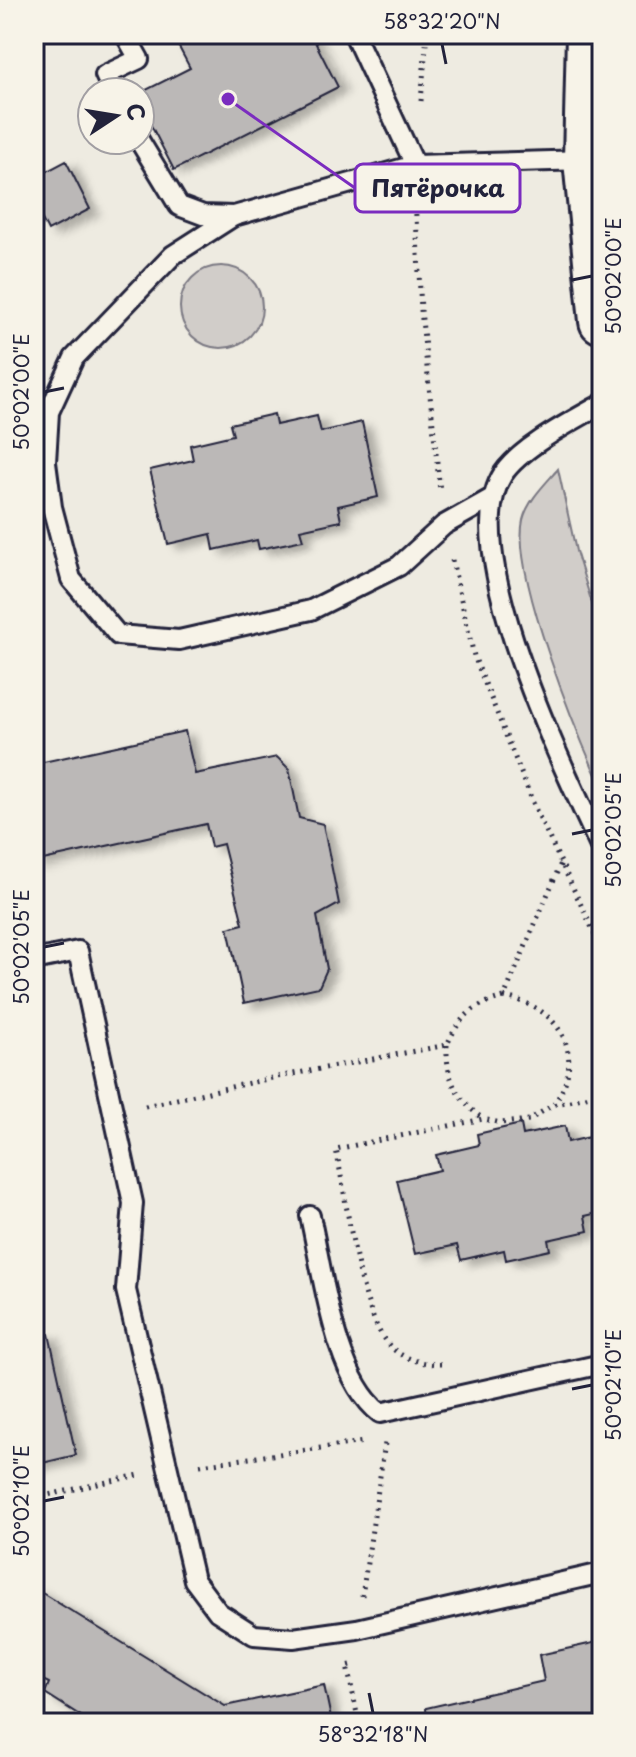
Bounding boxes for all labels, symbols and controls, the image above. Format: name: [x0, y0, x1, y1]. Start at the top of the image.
text: 58°32'20"N: [383, 6, 501, 36]
north arrow: [76, 76, 156, 156]
text: С: [119, 100, 155, 123]
callout: Пятёрочка: [355, 164, 520, 212]
text: Пятёрочка: [371, 169, 505, 205]
text: 50°02'00"E: [598, 217, 628, 335]
text: 50°02'00"E: [6, 333, 36, 451]
text: 50°02'05"E: [598, 772, 628, 888]
text: 50°02'05"E: [6, 889, 36, 1005]
text: 50°02'10"E: [598, 1329, 628, 1441]
text: 50°02'10"E: [6, 1445, 36, 1557]
text: 58°32'18"N: [318, 1719, 428, 1749]

